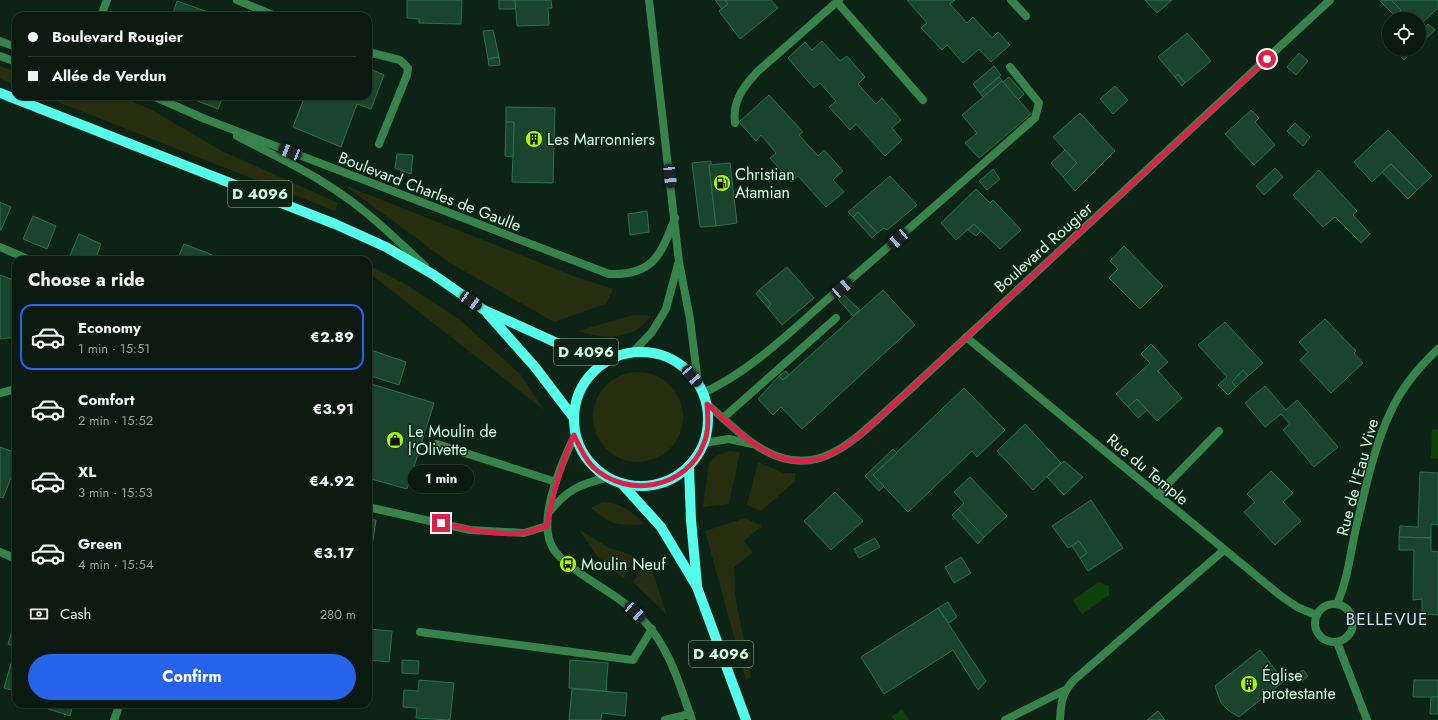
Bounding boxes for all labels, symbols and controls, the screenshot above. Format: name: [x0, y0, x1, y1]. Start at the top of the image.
map controls: [1382, 12, 1426, 56]
button: locate: [1382, 12, 1426, 56]
text: Boulevard Rougier: [52, 26, 183, 48]
route start: [1258, 50, 1276, 68]
text: Allée de Verdun: [52, 65, 166, 87]
place label: Les Marronniers: [547, 128, 655, 151]
building icon: Les Marronniers: [524, 129, 544, 149]
car: [277, 142, 303, 162]
street label: Boulevard Charles de Gaulle: [335, 146, 524, 237]
car: [663, 163, 677, 189]
place label: Christian Atamian: [735, 163, 795, 204]
fuel station icon: Christian Atamian: [712, 173, 732, 193]
road number: D 4096: [228, 181, 292, 207]
street label: Boulevard Rougier: [989, 197, 1098, 298]
car: [885, 227, 911, 251]
text: Choose a ride: [28, 267, 145, 293]
car: [829, 276, 855, 300]
car: [458, 289, 484, 313]
text: Economy: [78, 317, 141, 339]
icon: car: [30, 319, 66, 355]
text: €2.89: [310, 326, 354, 348]
text: 1 min · 15:51: [78, 339, 150, 358]
road number: D 4096: [554, 339, 618, 365]
car: [680, 363, 704, 389]
text: Comfort: [78, 389, 135, 411]
icon: car: [30, 391, 66, 427]
text: €3.91: [313, 398, 354, 420]
text: 2 min · 15:52: [78, 411, 153, 430]
street label: Rue de l'Eau Vive: [1331, 416, 1384, 538]
place label: Le Moulin de l'Olivette: [408, 420, 497, 461]
street label: Rue du Temple: [1102, 428, 1193, 510]
shop icon: Le Moulin de l'Olivette: [385, 430, 405, 450]
text: XL: [78, 461, 96, 483]
icon: car: [30, 463, 66, 499]
callout: 1 min: [408, 465, 474, 493]
text: 1 min: [425, 469, 457, 488]
text: €4.92: [309, 470, 354, 492]
text: 3 min · 15:53: [78, 483, 153, 502]
route end: [432, 514, 450, 532]
text: Green: [78, 533, 122, 555]
icon: car: [30, 535, 66, 571]
text: €3.17: [314, 542, 354, 564]
place label: Moulin Neuf: [581, 553, 666, 576]
bus stop icon: Moulin Neuf: [558, 554, 578, 574]
text: 4 min · 15:54: [78, 555, 154, 574]
car: [622, 600, 648, 624]
icon: cash: [28, 603, 50, 625]
text: Cash: [60, 603, 91, 625]
text: 280 m: [320, 605, 356, 624]
district label: BELLEVUE: [1346, 607, 1428, 631]
road number: D 4096: [689, 641, 753, 667]
button: Confirm: [28, 654, 356, 700]
place label: Église protestante: [1262, 664, 1336, 705]
building icon: Église protestante: [1239, 674, 1259, 694]

